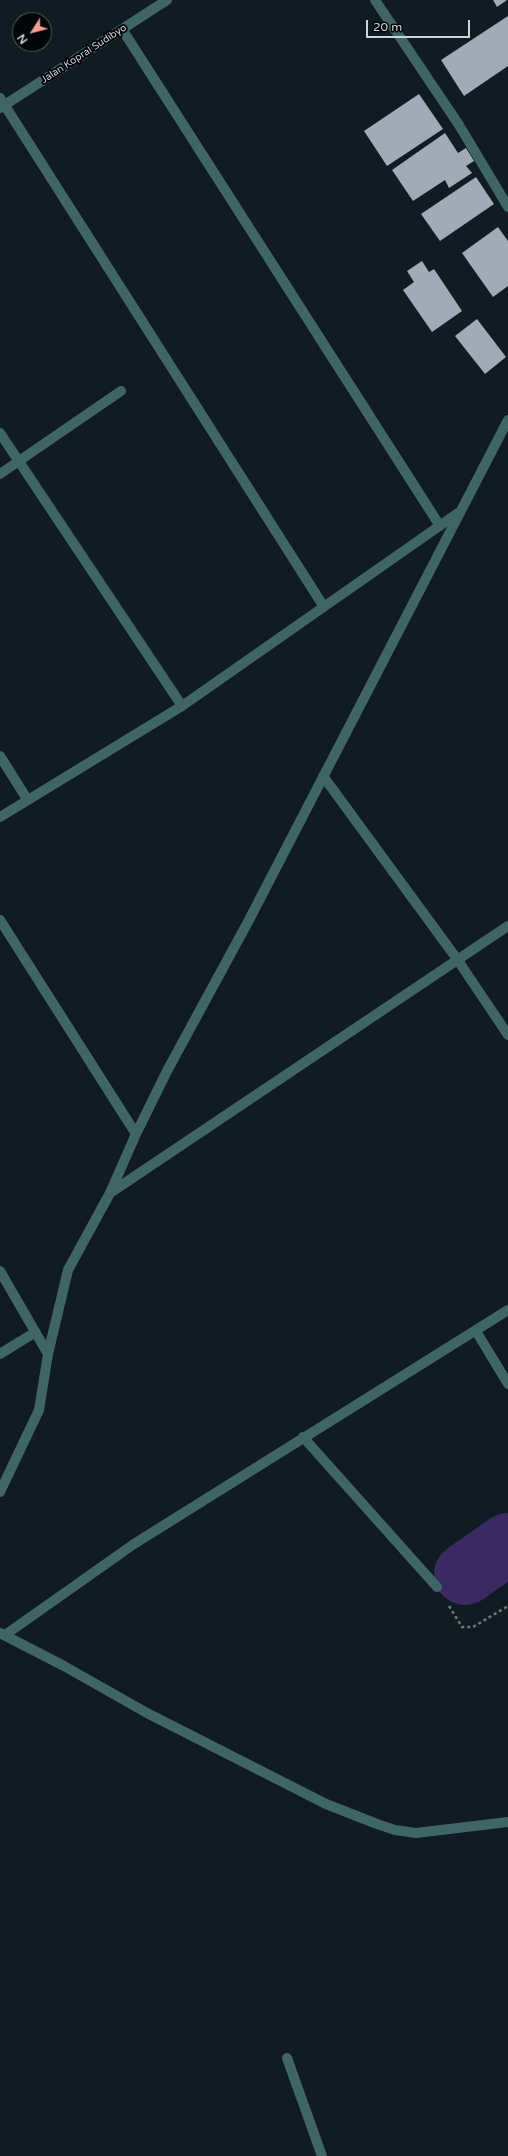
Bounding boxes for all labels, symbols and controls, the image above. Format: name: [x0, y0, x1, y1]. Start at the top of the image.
north arrow: [12, 12, 52, 52]
scale bar: [368, 12, 472, 38]
text: 20 m: [373, 20, 402, 34]
street label: Jalan Kopral Sudibyo: [39, 22, 129, 86]
text: N: [15, 31, 31, 46]

